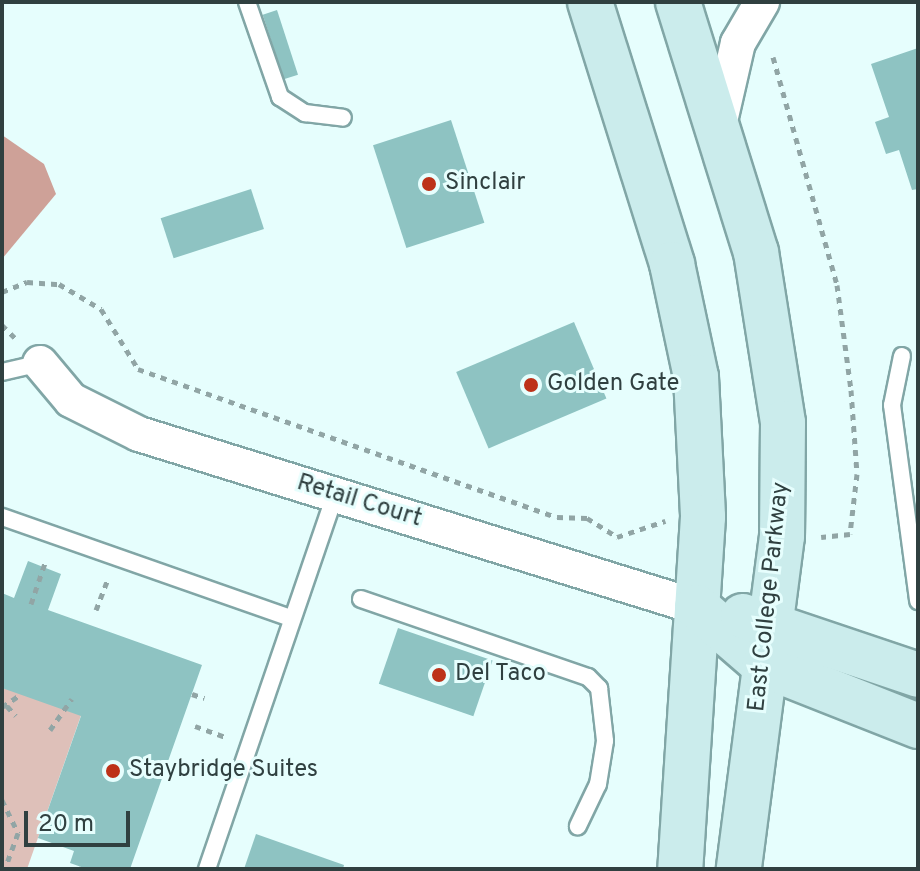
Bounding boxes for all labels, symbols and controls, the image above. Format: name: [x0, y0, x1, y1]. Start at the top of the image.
place label: Sinclair: [445, 170, 526, 198]
marker: Sinclair: [420, 175, 438, 193]
place label: Golden Gate: [547, 371, 680, 399]
marker: Golden Gate: [522, 376, 540, 394]
street label: Retail Court: [293, 469, 425, 535]
street label: East College Parkway: [744, 481, 796, 713]
place label: Del Taco: [455, 661, 547, 689]
marker: Del Taco: [430, 666, 448, 684]
place label: Staybridge Suites: [129, 757, 318, 785]
marker: Staybridge Suites: [104, 762, 122, 780]
scale bar: [28, 795, 134, 845]
text: 20 m: [38, 810, 94, 840]

